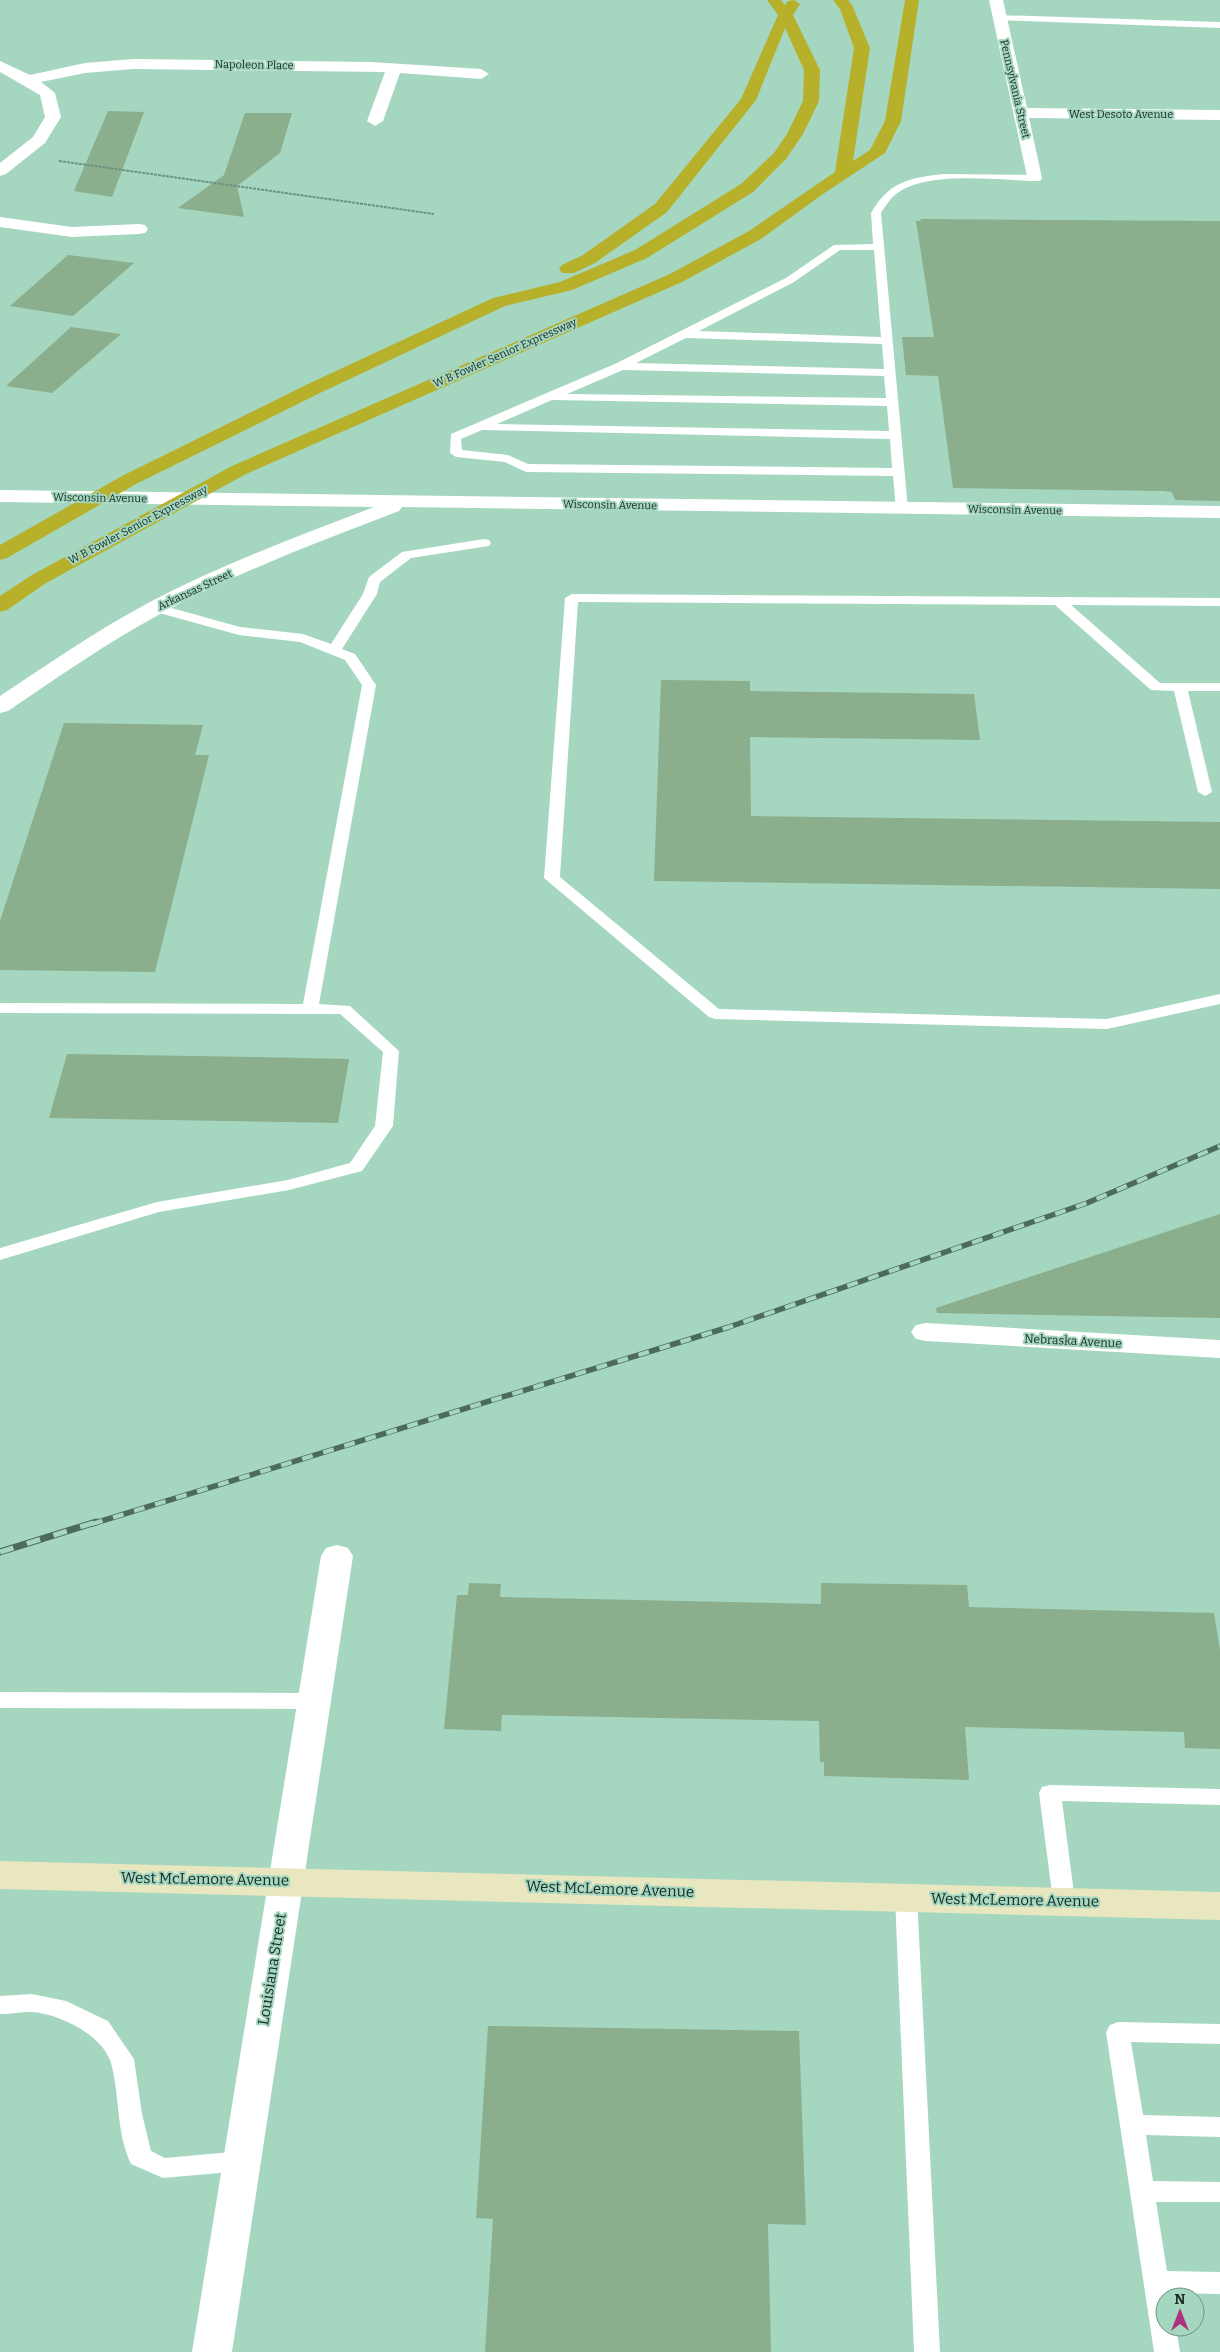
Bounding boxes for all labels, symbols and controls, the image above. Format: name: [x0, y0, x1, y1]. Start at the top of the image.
street label: Pennsylvania Street: [997, 38, 1033, 140]
street label: Napoleon Place: [214, 58, 294, 72]
street label: West Desoto Avenue: [1069, 108, 1173, 121]
street label: W B Fowler Senior Expressway: [431, 315, 579, 391]
street label: W B Fowler Senior Expressway: [66, 483, 210, 567]
street label: Wisconsin Avenue: [53, 491, 147, 505]
street label: Wisconsin Avenue: [563, 498, 657, 512]
street label: Wisconsin Avenue: [968, 503, 1062, 517]
street label: Arkansas Street: [156, 567, 234, 613]
street label: Nebraska Avenue: [1024, 1331, 1122, 1351]
street label: West McLemore Avenue: [121, 1869, 289, 1889]
street label: West McLemore Avenue: [526, 1877, 694, 1901]
street label: West McLemore Avenue: [931, 1890, 1099, 1910]
street label: Louisiana Street: [254, 1911, 290, 2026]
north arrow: [1155, 2287, 1205, 2337]
text: N: [1175, 2291, 1186, 2308]

